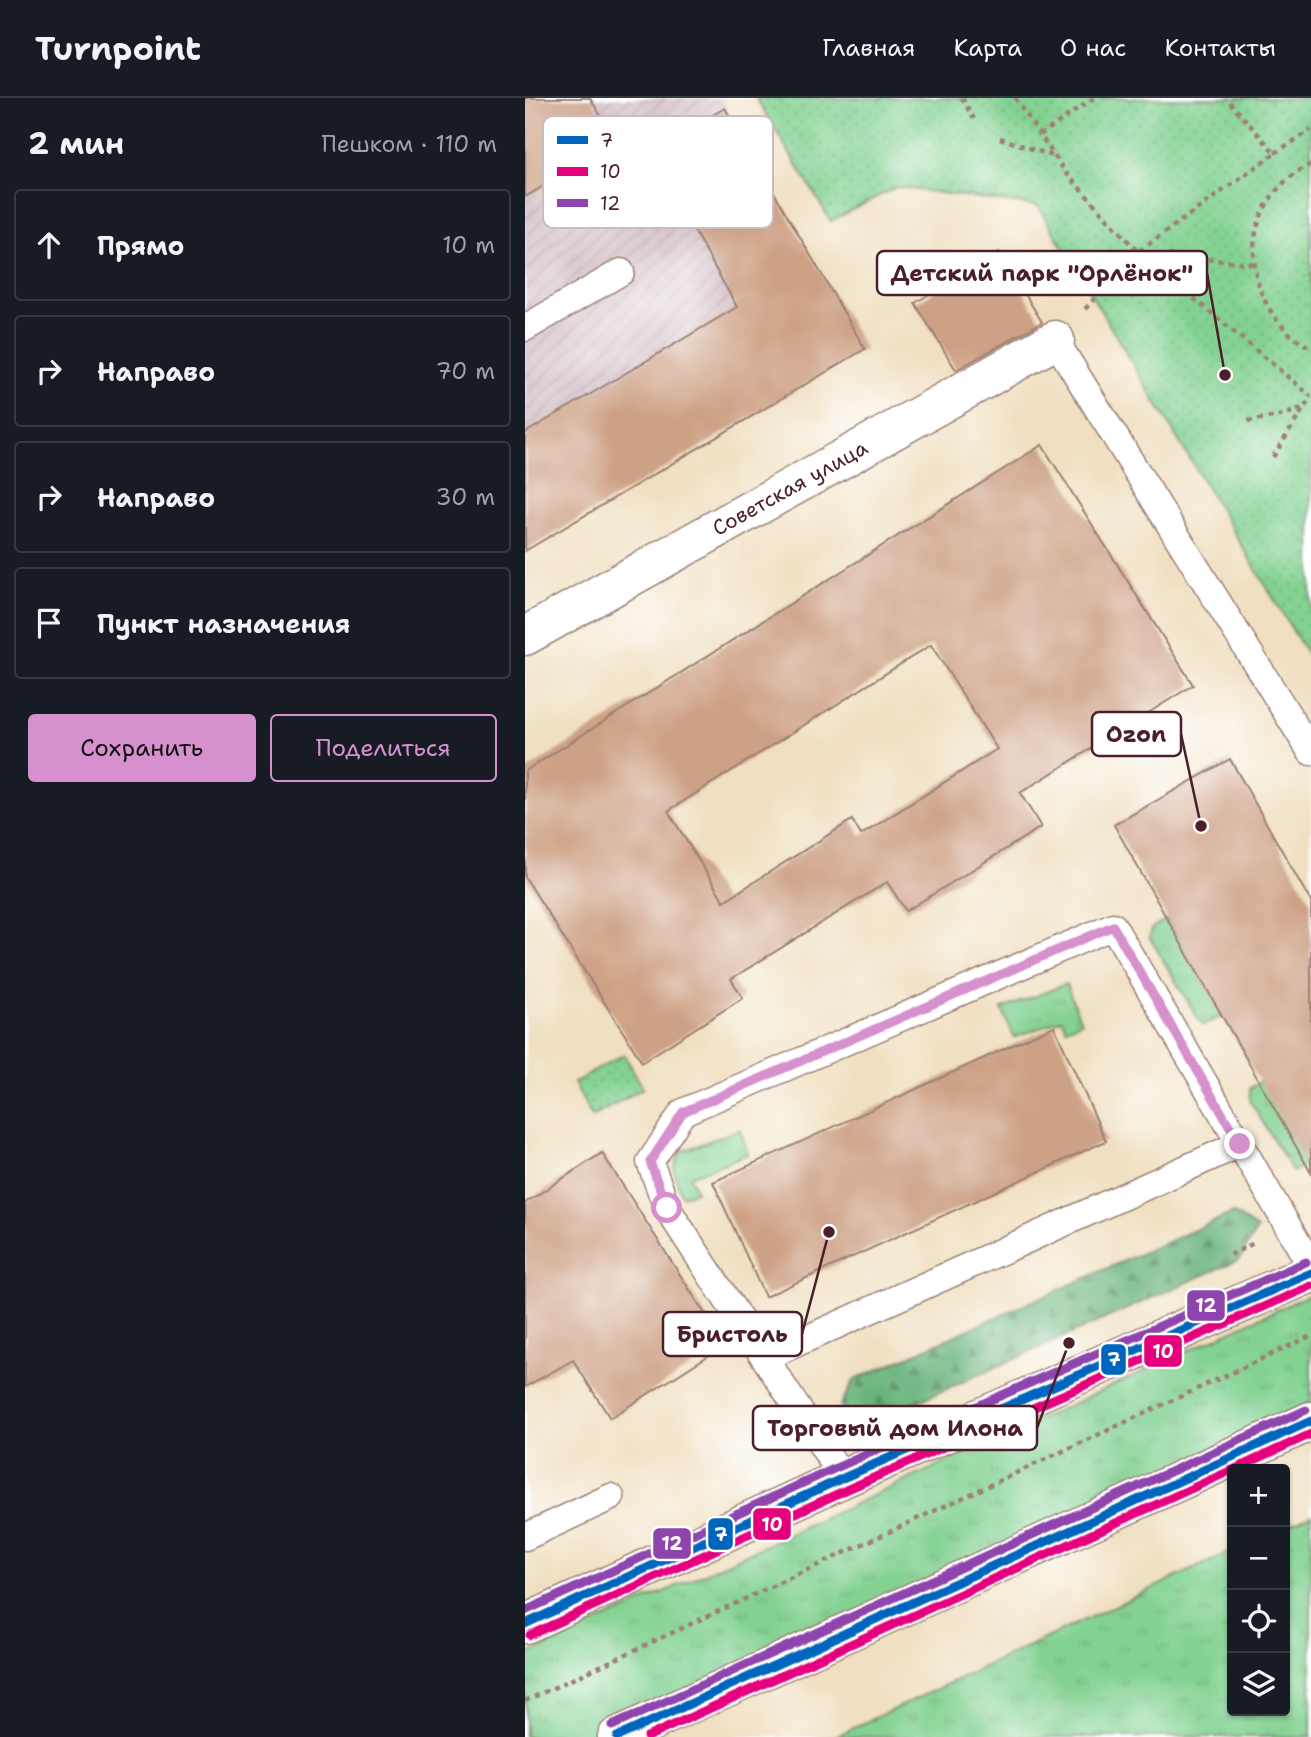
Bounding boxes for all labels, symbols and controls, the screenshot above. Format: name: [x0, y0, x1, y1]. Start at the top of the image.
text: Turnpoint: [35, 26, 201, 71]
text: Главная: [822, 32, 915, 64]
text: Карта: [953, 32, 1022, 64]
text: О нас: [1060, 32, 1126, 64]
text: Контакты: [1164, 32, 1276, 64]
legend: [543, 116, 773, 228]
text: 2 мин: [28, 123, 124, 164]
text: 7: [600, 128, 613, 153]
text: Пешком · 110 m: [321, 129, 497, 159]
text: 10: [600, 159, 621, 184]
text: 12: [600, 191, 620, 216]
icon: ahead: [30, 226, 68, 264]
text: Прямо: [97, 228, 185, 263]
text: 10 m: [442, 230, 495, 260]
callout: Детский парк "Орлёнок": [877, 251, 1207, 295]
text: Детский парк "Орлёнок": [891, 258, 1193, 288]
icon: right: [30, 352, 68, 390]
text: Направо: [97, 354, 215, 389]
text: 70 m: [436, 356, 495, 386]
street label: Советская улица: [707, 434, 873, 542]
icon: right: [30, 478, 68, 516]
text: Направо: [97, 480, 215, 515]
text: 30 m: [436, 482, 495, 512]
icon: arrive: [30, 604, 68, 642]
text: Пункт назначения: [97, 606, 350, 641]
callout: Ozon: [1092, 712, 1181, 756]
button: Сохранить: [28, 714, 256, 782]
button: Поделиться: [270, 714, 497, 782]
text: Ozon: [1106, 719, 1166, 749]
route end: [1224, 1128, 1255, 1159]
route start: [651, 1192, 682, 1223]
line badge: 12: [1186, 1289, 1226, 1322]
text: 12: [1195, 1293, 1217, 1318]
callout: Бристоль: [663, 1312, 802, 1356]
text: Бристоль: [676, 1319, 788, 1349]
line badge: 10: [1143, 1334, 1183, 1368]
text: 10: [1152, 1339, 1174, 1364]
line badge: 7: [1100, 1343, 1127, 1376]
text: 7: [1107, 1347, 1121, 1372]
callout: Торговый дом Илона: [753, 1406, 1037, 1450]
text: Торговый дом Илона: [767, 1413, 1023, 1443]
map controls: [1227, 1464, 1290, 1716]
button: +: [1227, 1464, 1290, 1527]
line badge: 10: [752, 1507, 792, 1541]
text: 10: [761, 1512, 783, 1537]
line badge: 7: [707, 1517, 734, 1551]
text: 7: [714, 1522, 728, 1547]
line badge: 12: [652, 1527, 692, 1560]
button: −: [1227, 1527, 1290, 1590]
text: 12: [661, 1531, 683, 1556]
button: locate: [1227, 1590, 1290, 1653]
button: layers: [1227, 1653, 1290, 1716]

